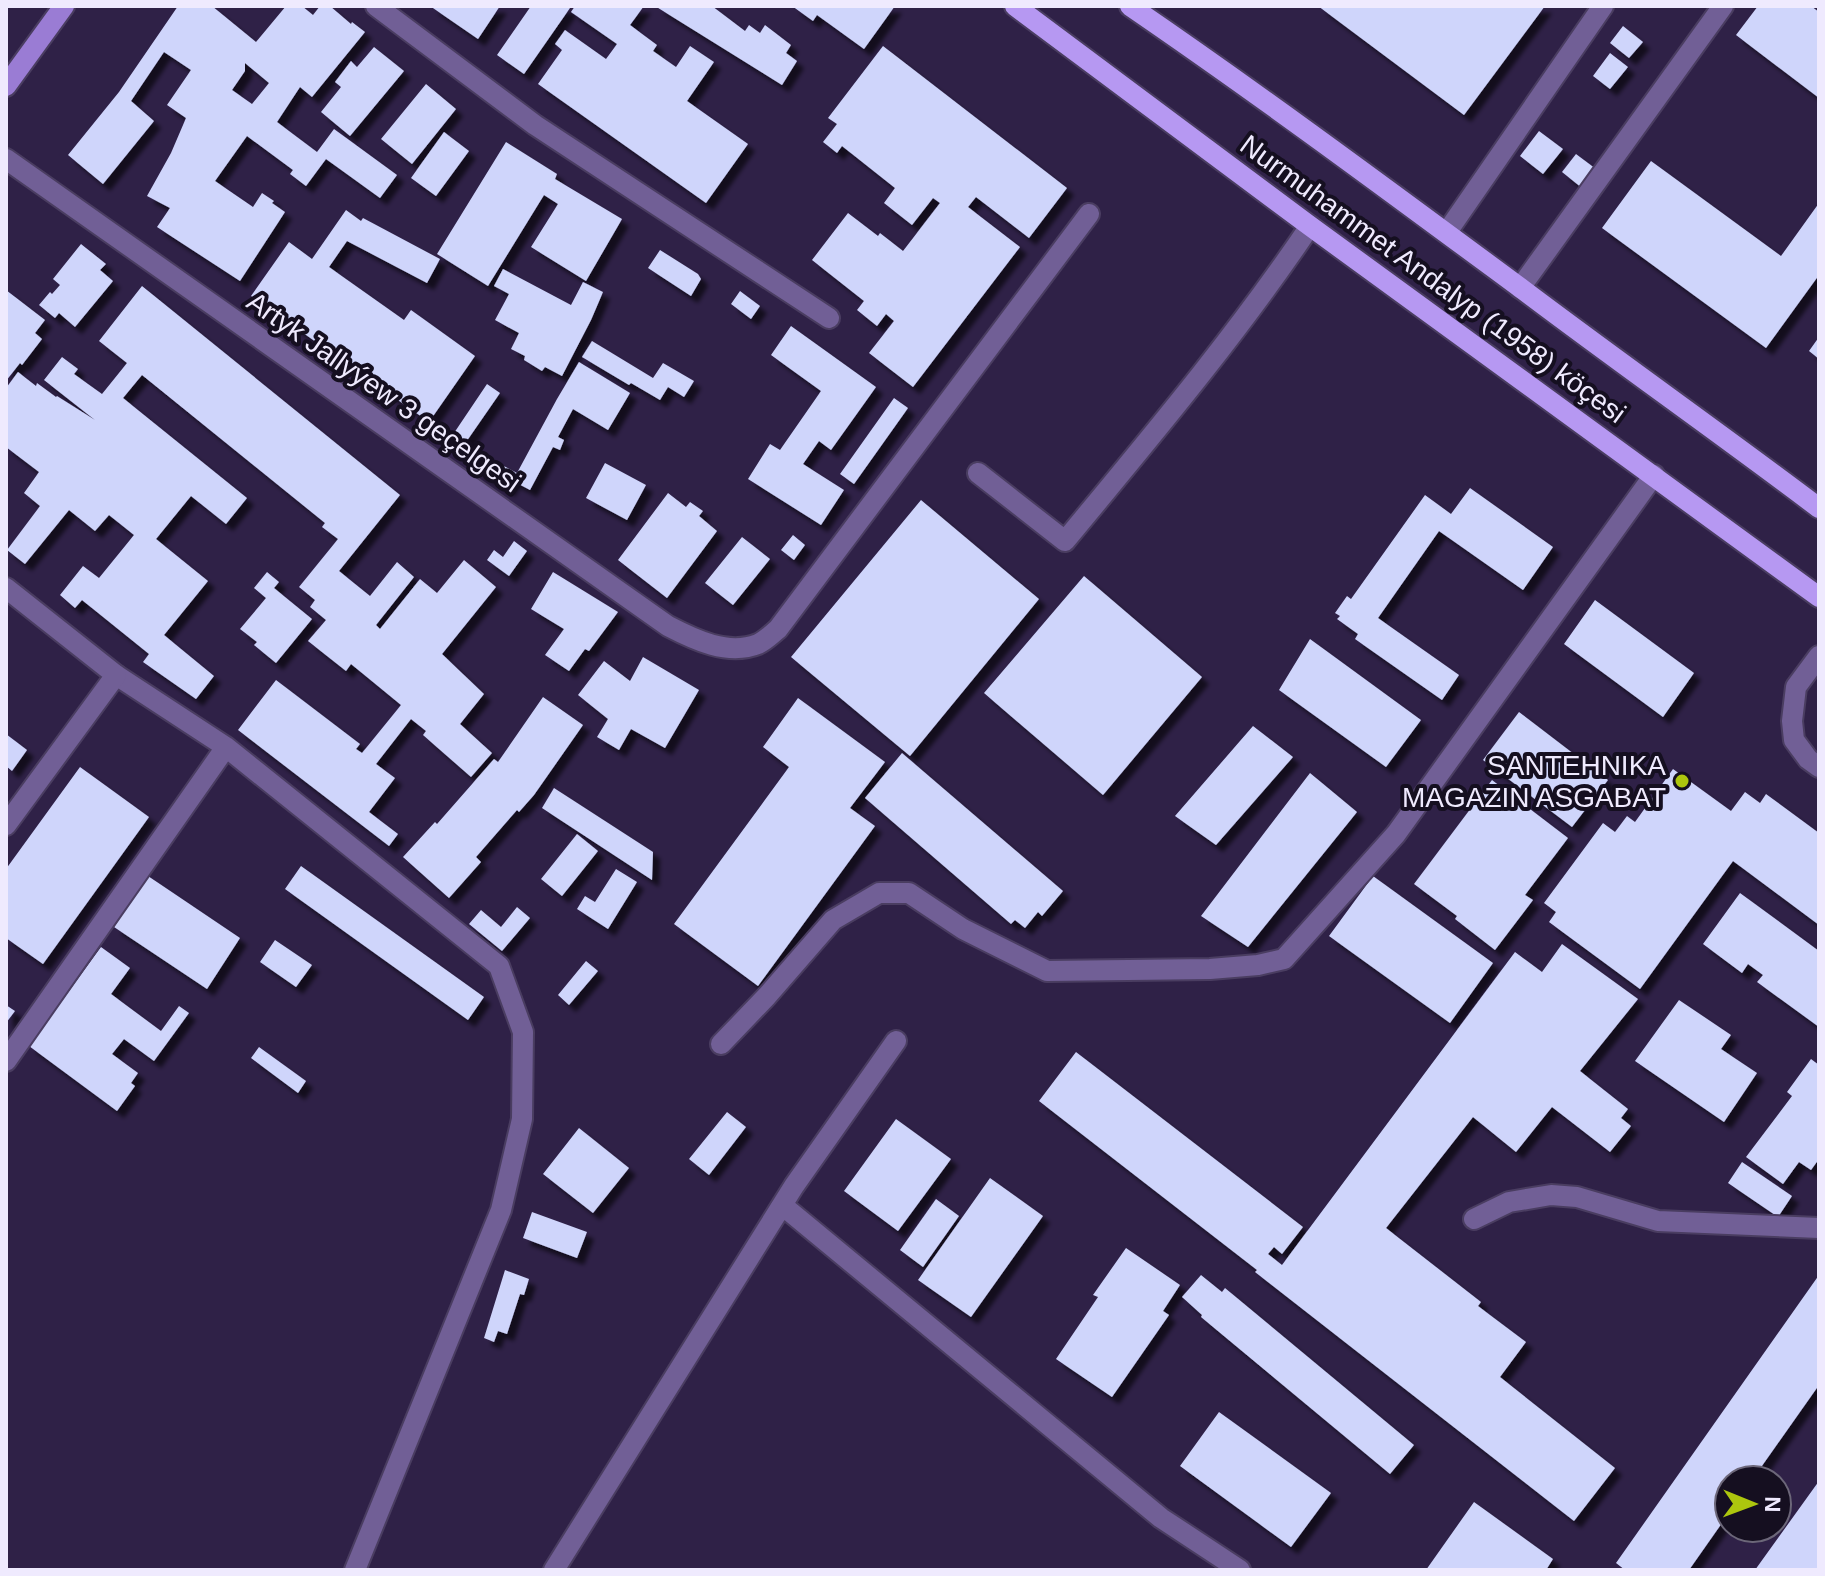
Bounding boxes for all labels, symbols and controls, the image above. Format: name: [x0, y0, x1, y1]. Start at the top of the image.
street label: Nurmuhammet Andalyp (1958) köçesi: [1234, 129, 1632, 429]
street label: Artyk Jallyýew 3 geçelgesi: [241, 286, 527, 498]
place label: SANTEHNIKA MAGAZIN ASGABAT: [1402, 750, 1666, 813]
marker: SANTEHNIKA MAGAZIN ASGABAT: [1673, 772, 1691, 790]
north arrow: [1713, 1464, 1793, 1544]
text: N: [1760, 1496, 1785, 1513]

